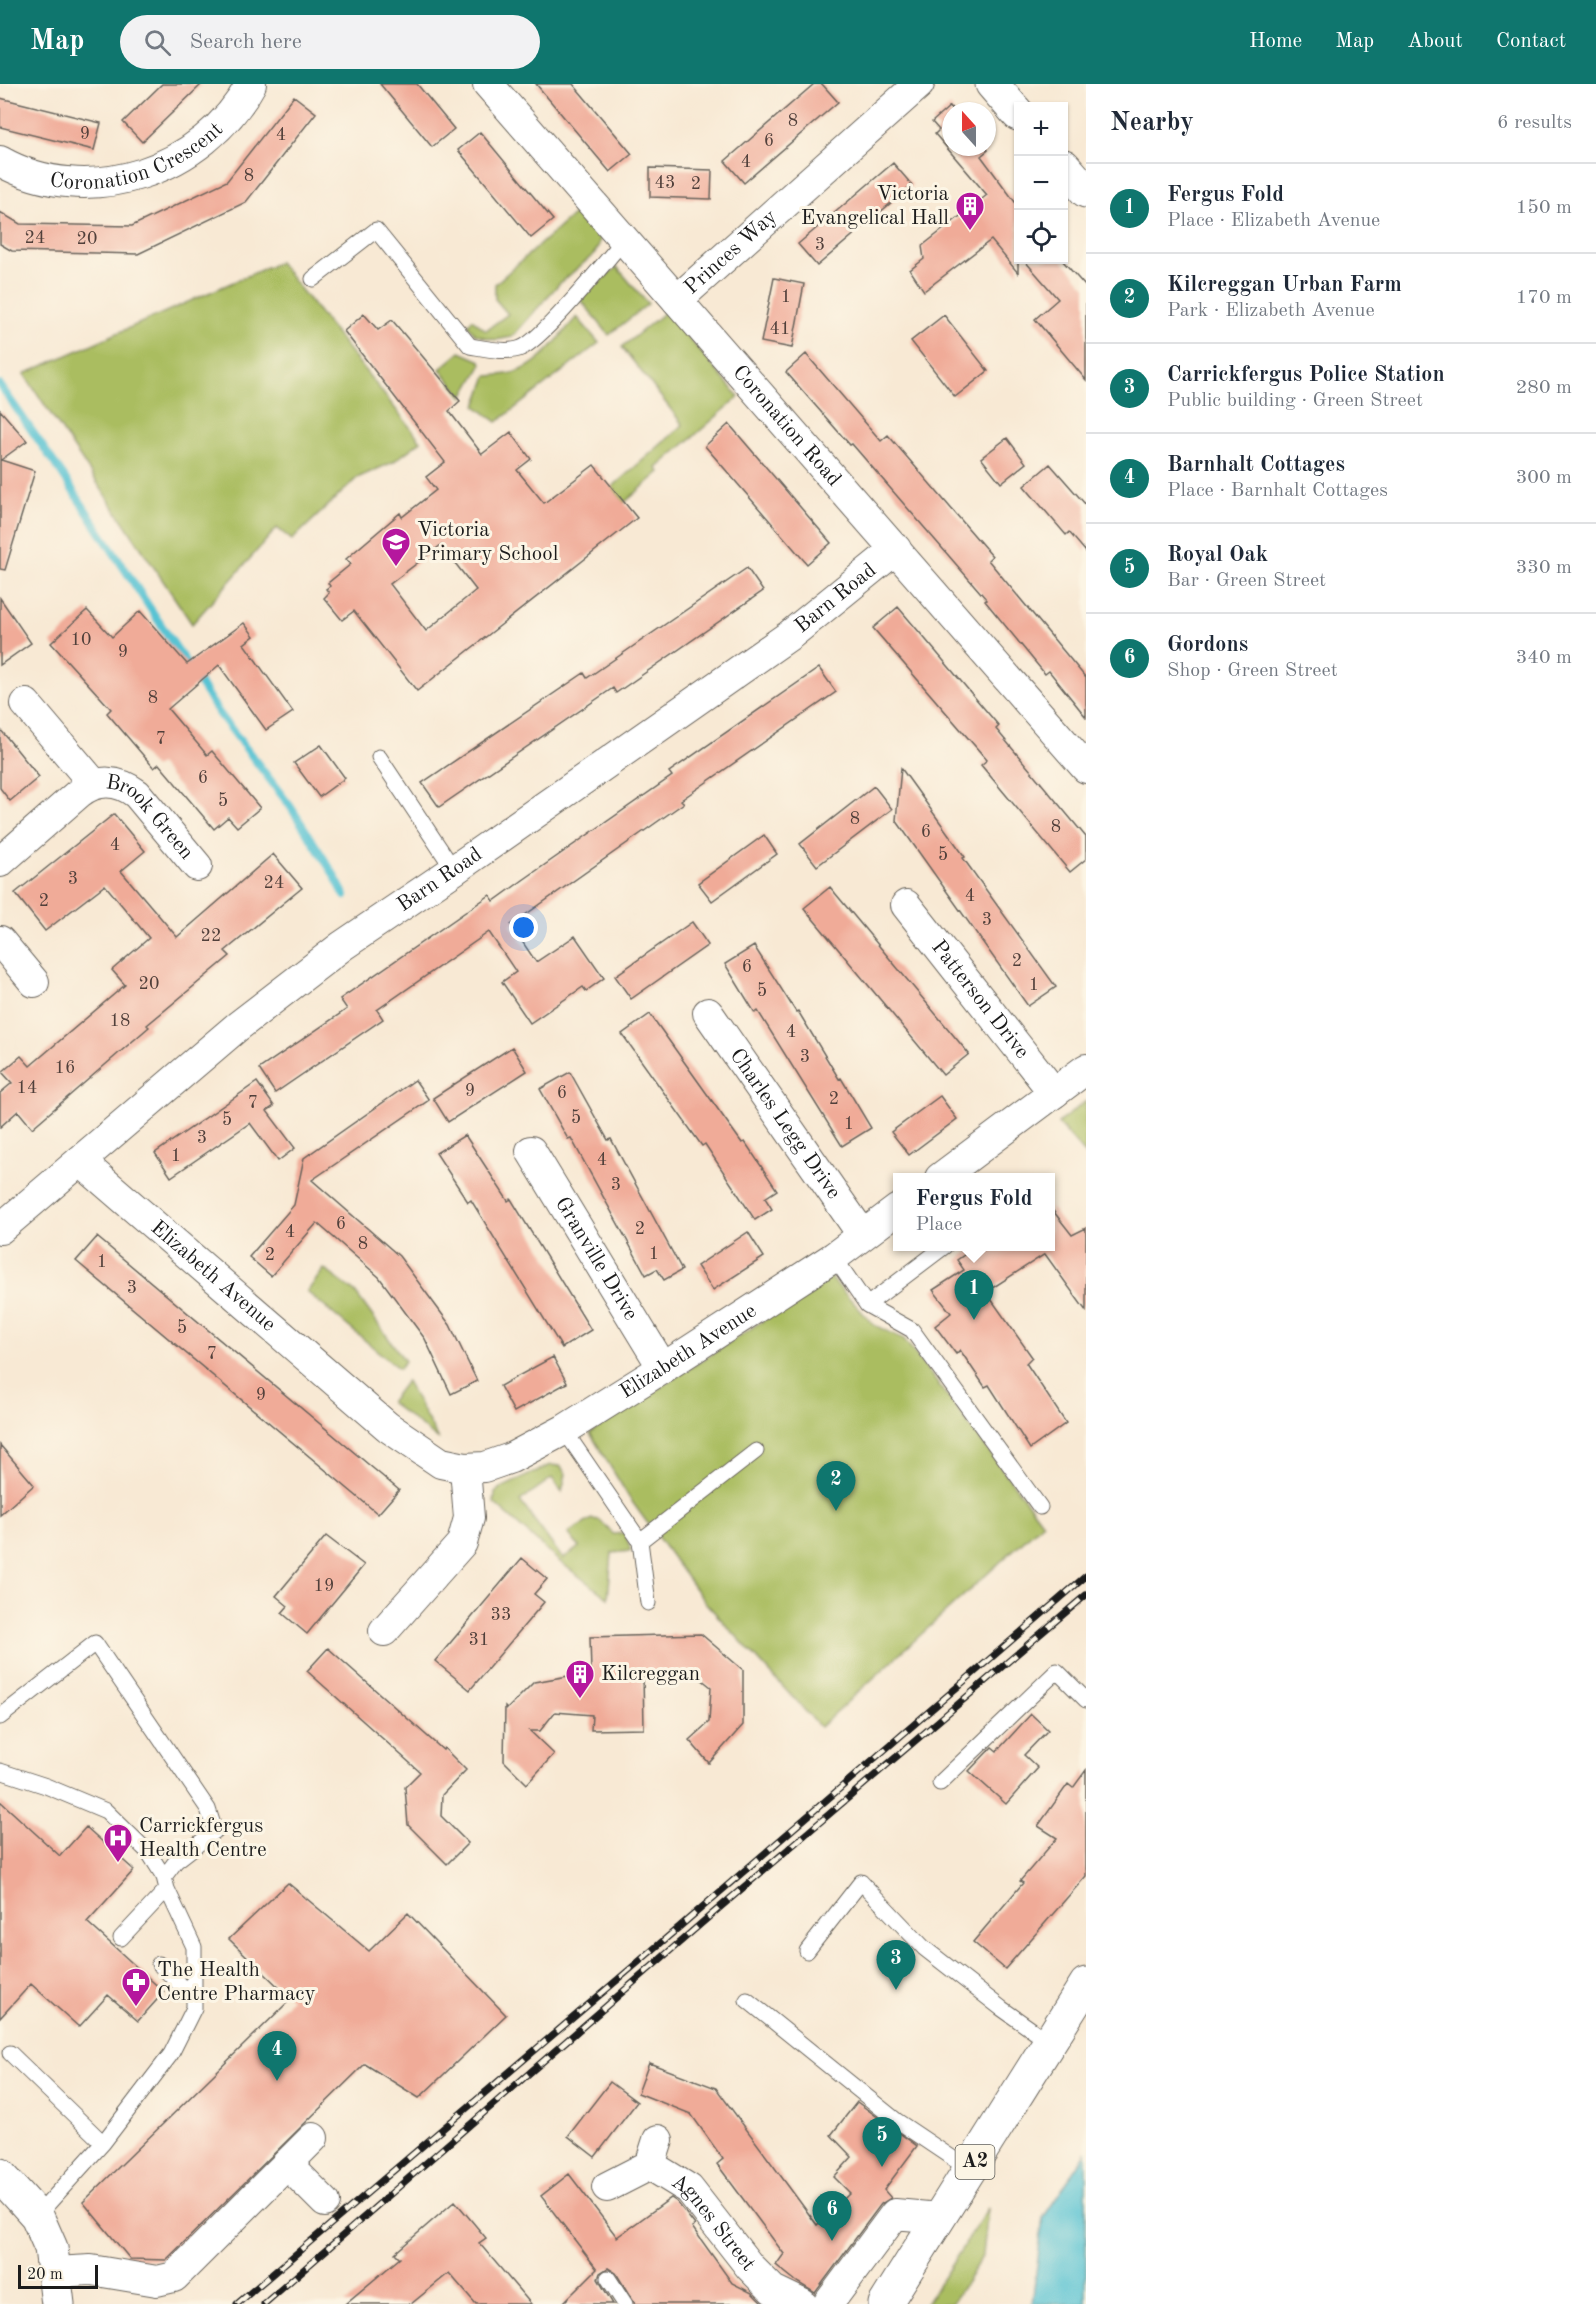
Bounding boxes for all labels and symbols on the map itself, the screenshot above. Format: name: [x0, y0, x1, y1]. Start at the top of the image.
north arrow: [942, 102, 996, 156]
house number: 8: [788, 112, 798, 130]
street label: Coronation Crescent: [48, 119, 227, 193]
house number: 9: [80, 125, 90, 143]
house number: 4: [276, 126, 286, 144]
house number: 6: [764, 132, 774, 150]
house number: 4: [741, 153, 751, 171]
house number: 8: [244, 167, 254, 185]
house number: 43: [655, 174, 675, 192]
house number: 2: [691, 175, 701, 193]
place label: Victoria Evangelical Hall: [801, 184, 949, 229]
building icon: Victoria Evangelical Hall: [954, 190, 986, 232]
street label: Princes Way: [681, 206, 781, 298]
house number: 24: [25, 229, 45, 247]
house number: 20: [77, 230, 97, 248]
house number: 3: [815, 236, 825, 254]
house number: 1: [781, 288, 791, 306]
house number: 41: [770, 320, 790, 338]
street label: Coronation Road: [729, 361, 845, 490]
place label: Victoria Primary School: [417, 520, 559, 565]
school or university icon: Victoria Primary School: [380, 526, 412, 568]
street label: Barn Road: [791, 559, 880, 637]
house number: 10: [71, 631, 91, 649]
house number: 9: [118, 643, 128, 661]
house number: 8: [148, 689, 158, 707]
house number: 7: [156, 730, 166, 748]
house number: 6: [198, 769, 208, 787]
street label: Brook Green: [104, 772, 197, 863]
house number: 5: [218, 792, 228, 810]
house number: 8: [850, 810, 860, 828]
house number: 8: [1051, 818, 1061, 836]
house number: 6: [921, 823, 931, 841]
house number: 4: [110, 836, 120, 854]
street label: Barn Road: [393, 843, 486, 916]
house number: 5: [938, 846, 948, 864]
house number: 3: [68, 870, 78, 888]
house number: 24: [264, 874, 284, 892]
house number: 4: [965, 887, 975, 905]
house number: 2: [39, 892, 49, 910]
house number: 3: [982, 911, 992, 929]
your location: [509, 913, 538, 942]
house number: 22: [201, 927, 221, 945]
street label: Patterson Drive: [927, 936, 1033, 1062]
house number: 2: [1012, 952, 1022, 970]
house number: 6: [742, 958, 752, 976]
house number: 20: [139, 975, 159, 993]
house number: 1: [1029, 976, 1039, 994]
house number: 5: [757, 982, 767, 1000]
house number: 18: [110, 1012, 130, 1030]
house number: 4: [786, 1023, 796, 1041]
street label: Charles Legg Drive: [726, 1045, 845, 1203]
house number: 3: [800, 1048, 810, 1066]
house number: 16: [55, 1059, 75, 1077]
house number: 14: [17, 1079, 37, 1097]
house number: 9: [465, 1082, 475, 1100]
house number: 6: [557, 1084, 567, 1102]
house number: 2: [829, 1090, 839, 1108]
house number: 7: [248, 1094, 258, 1112]
house number: 5: [571, 1109, 581, 1127]
house number: 5: [222, 1111, 232, 1129]
house number: 1: [844, 1115, 854, 1133]
house number: 3: [197, 1129, 207, 1147]
house number: 1: [171, 1147, 181, 1165]
house number: 4: [597, 1151, 607, 1169]
house number: 3: [611, 1176, 621, 1194]
street label: Granville Drive: [551, 1194, 642, 1324]
house number: 6: [336, 1215, 346, 1233]
street label: Elizabeth Avenue: [147, 1217, 280, 1335]
house number: 2: [635, 1220, 645, 1238]
house number: 4: [285, 1223, 295, 1241]
house number: 8: [358, 1235, 368, 1253]
house number: 1: [649, 1245, 659, 1263]
house number: 2: [265, 1246, 275, 1264]
house number: 1: [97, 1253, 107, 1271]
pin: 1: [954, 1270, 994, 1320]
house number: 3: [127, 1279, 137, 1297]
street label: Elizabeth Avenue: [616, 1300, 760, 1403]
house number: 5: [177, 1319, 187, 1337]
house number: 7: [207, 1345, 217, 1363]
house number: 9: [256, 1386, 266, 1404]
pin: 2: [816, 1462, 856, 1511]
house number: 19: [314, 1577, 334, 1595]
house number: 33: [491, 1606, 511, 1624]
house number: 31: [469, 1631, 489, 1649]
building icon: Kilcreggan: [564, 1658, 596, 1700]
place label: Kilcreggan: [601, 1664, 700, 1685]
place label: Carrickfergus Health Centre: [139, 1816, 267, 1861]
hospital icon: Carrickfergus Health Centre: [102, 1822, 134, 1864]
pin: 3: [876, 1940, 916, 1990]
place label: The Health Centre Pharmacy: [157, 1960, 316, 2005]
pharmacy icon: The Health Centre Pharmacy: [120, 1966, 152, 2008]
pin: 4: [258, 2032, 296, 2081]
pin: 5: [862, 2118, 902, 2167]
road number: A2: [956, 2145, 994, 2179]
street label: Agnes Street: [668, 2170, 759, 2275]
pin: 6: [812, 2192, 852, 2241]
scale bar: [18, 2262, 98, 2290]

